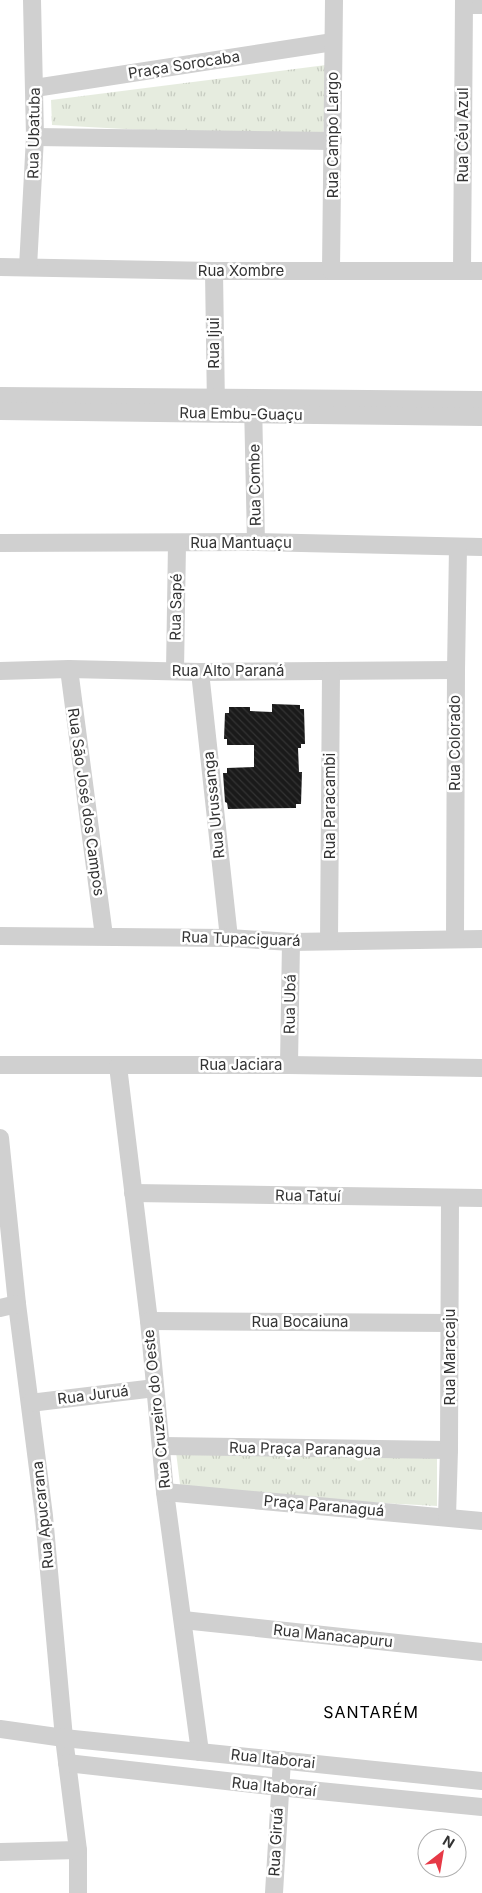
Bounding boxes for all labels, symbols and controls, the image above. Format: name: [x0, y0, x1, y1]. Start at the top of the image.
street label: Praça Sorocaba: [127, 46, 241, 83]
street label: Rua Campo Largo: [323, 72, 342, 198]
street label: Rua Ubatuba: [23, 87, 44, 179]
street label: Rua Céu Azul: [453, 87, 472, 183]
street label: Rua Xombre: [198, 261, 284, 280]
street label: Rua Ijui: [204, 317, 223, 369]
street label: Rua Embu-Guaçu: [179, 403, 303, 424]
street label: Rua Combe: [244, 444, 265, 526]
street label: Rua Mantuaçu: [190, 533, 292, 552]
street label: Rua Sapé: [165, 573, 186, 641]
street label: Rua Alto Paraná: [172, 661, 284, 680]
street label: Rua Colorado: [445, 695, 464, 791]
street label: Rua São José dos Campos: [64, 707, 109, 897]
street label: Rua Urussanga: [198, 751, 229, 860]
street label: Rua Paracambi: [320, 753, 339, 859]
street label: Rua Tupaciguará: [181, 927, 301, 950]
street label: Rua Ubá: [279, 974, 300, 1034]
street label: Rua Jaciara: [200, 1055, 282, 1074]
street label: Rua Tatuí: [275, 1185, 341, 1206]
street label: Rua Maracaju: [440, 1309, 459, 1405]
street label: Rua Bocaiuna: [252, 1312, 348, 1331]
street label: Rua Cruzeiro do Oeste: [139, 1329, 174, 1489]
street label: Rua Juruá: [56, 1381, 130, 1408]
street label: Rua Praça Paranagua: [229, 1438, 381, 1459]
street label: Rua Apucarana: [27, 1460, 58, 1570]
street label: Praça Paranaguá: [263, 1491, 385, 1520]
street label: Rua Manacapuru: [272, 1620, 394, 1651]
district label: SANTARÉM: [323, 1702, 419, 1722]
street label: Rua Itaborai: [230, 1745, 316, 1772]
street label: Rua Itaboraí: [231, 1773, 318, 1800]
street label: Rua Giruá: [264, 1807, 287, 1877]
north arrow: [417, 1828, 467, 1878]
text: N: [440, 1831, 458, 1851]

